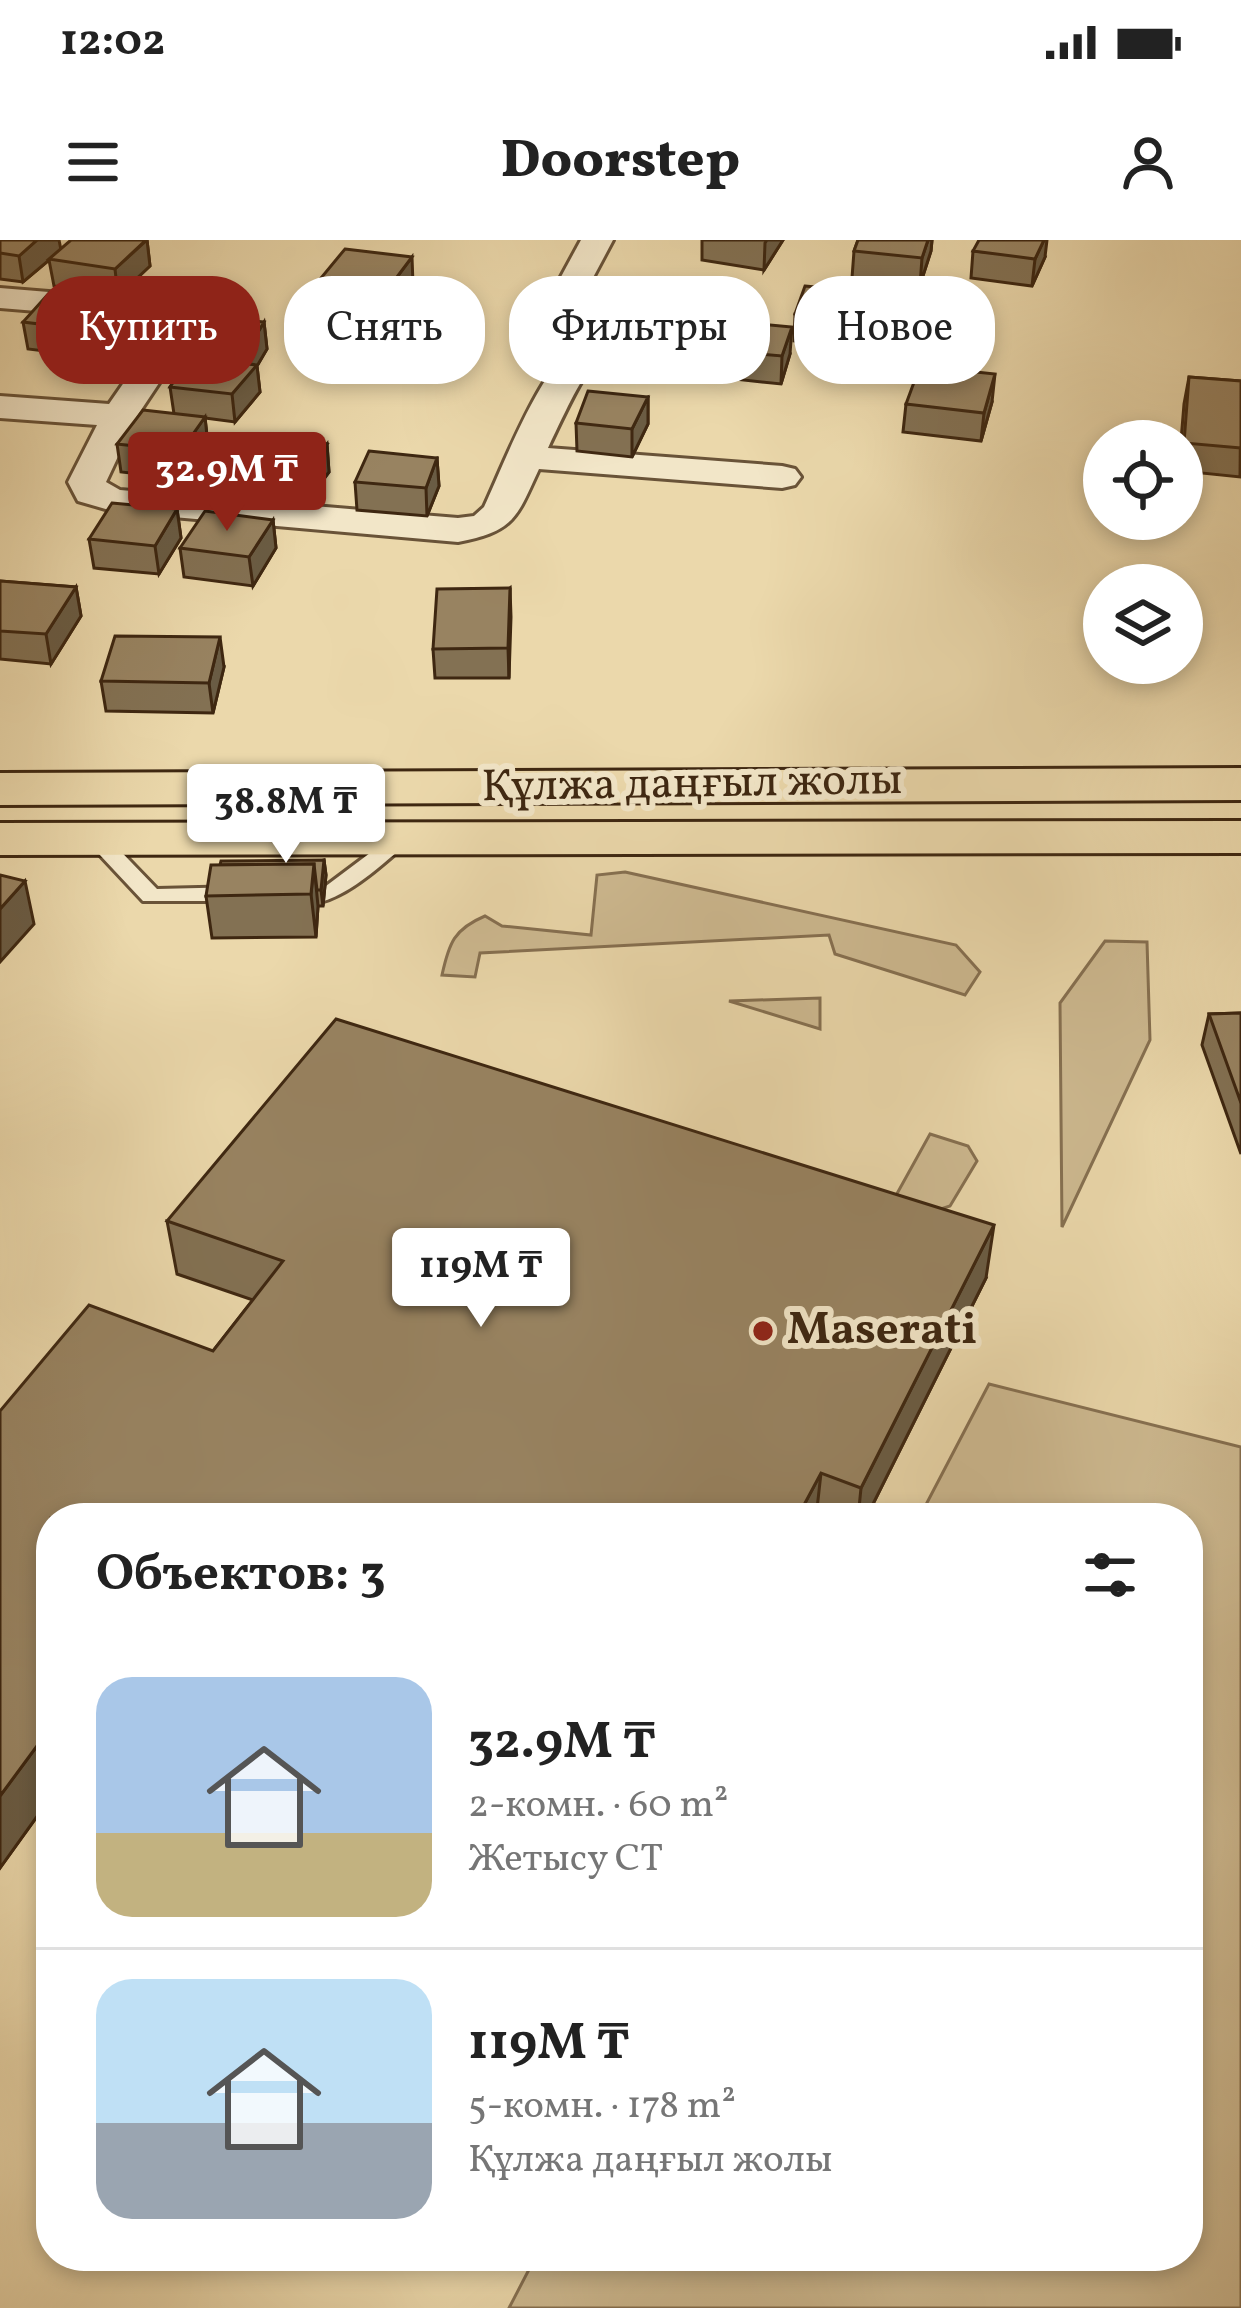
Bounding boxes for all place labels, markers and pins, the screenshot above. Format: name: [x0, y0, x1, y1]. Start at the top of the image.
pin: 32.9M ₸: [116, 432, 338, 534]
pin: 38.8M ₸: [175, 764, 397, 866]
pin: 119M ₸: [383, 1228, 579, 1330]
place label: Maserati: [787, 1300, 977, 1363]
marker: Maserati: [750, 1318, 776, 1344]

